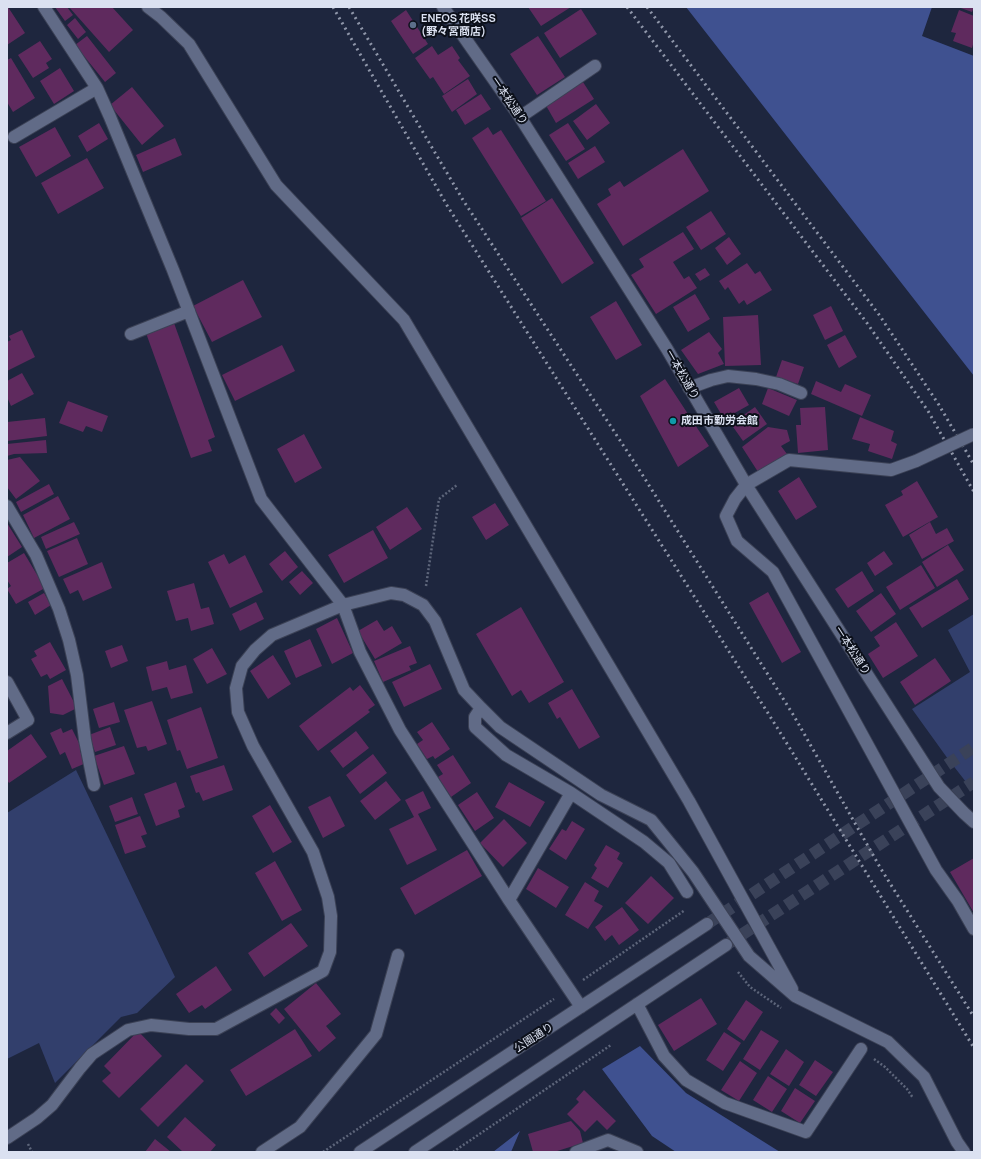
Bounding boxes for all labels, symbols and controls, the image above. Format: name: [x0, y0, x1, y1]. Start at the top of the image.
place label: ENEOS 花咲SS (野々宮商店): [421, 12, 496, 38]
marker: ENEOS 花咲SS (野々宮商店): [408, 20, 418, 30]
street label: 一本松通り: [488, 75, 530, 127]
street label: 一本松通り: [663, 348, 701, 402]
place label: 成田市勤労会館: [681, 414, 758, 428]
marker: 成田市勤労会館: [668, 416, 678, 426]
street label: 一本松通り: [831, 624, 873, 678]
street label: 公園通り: [512, 1020, 556, 1056]

